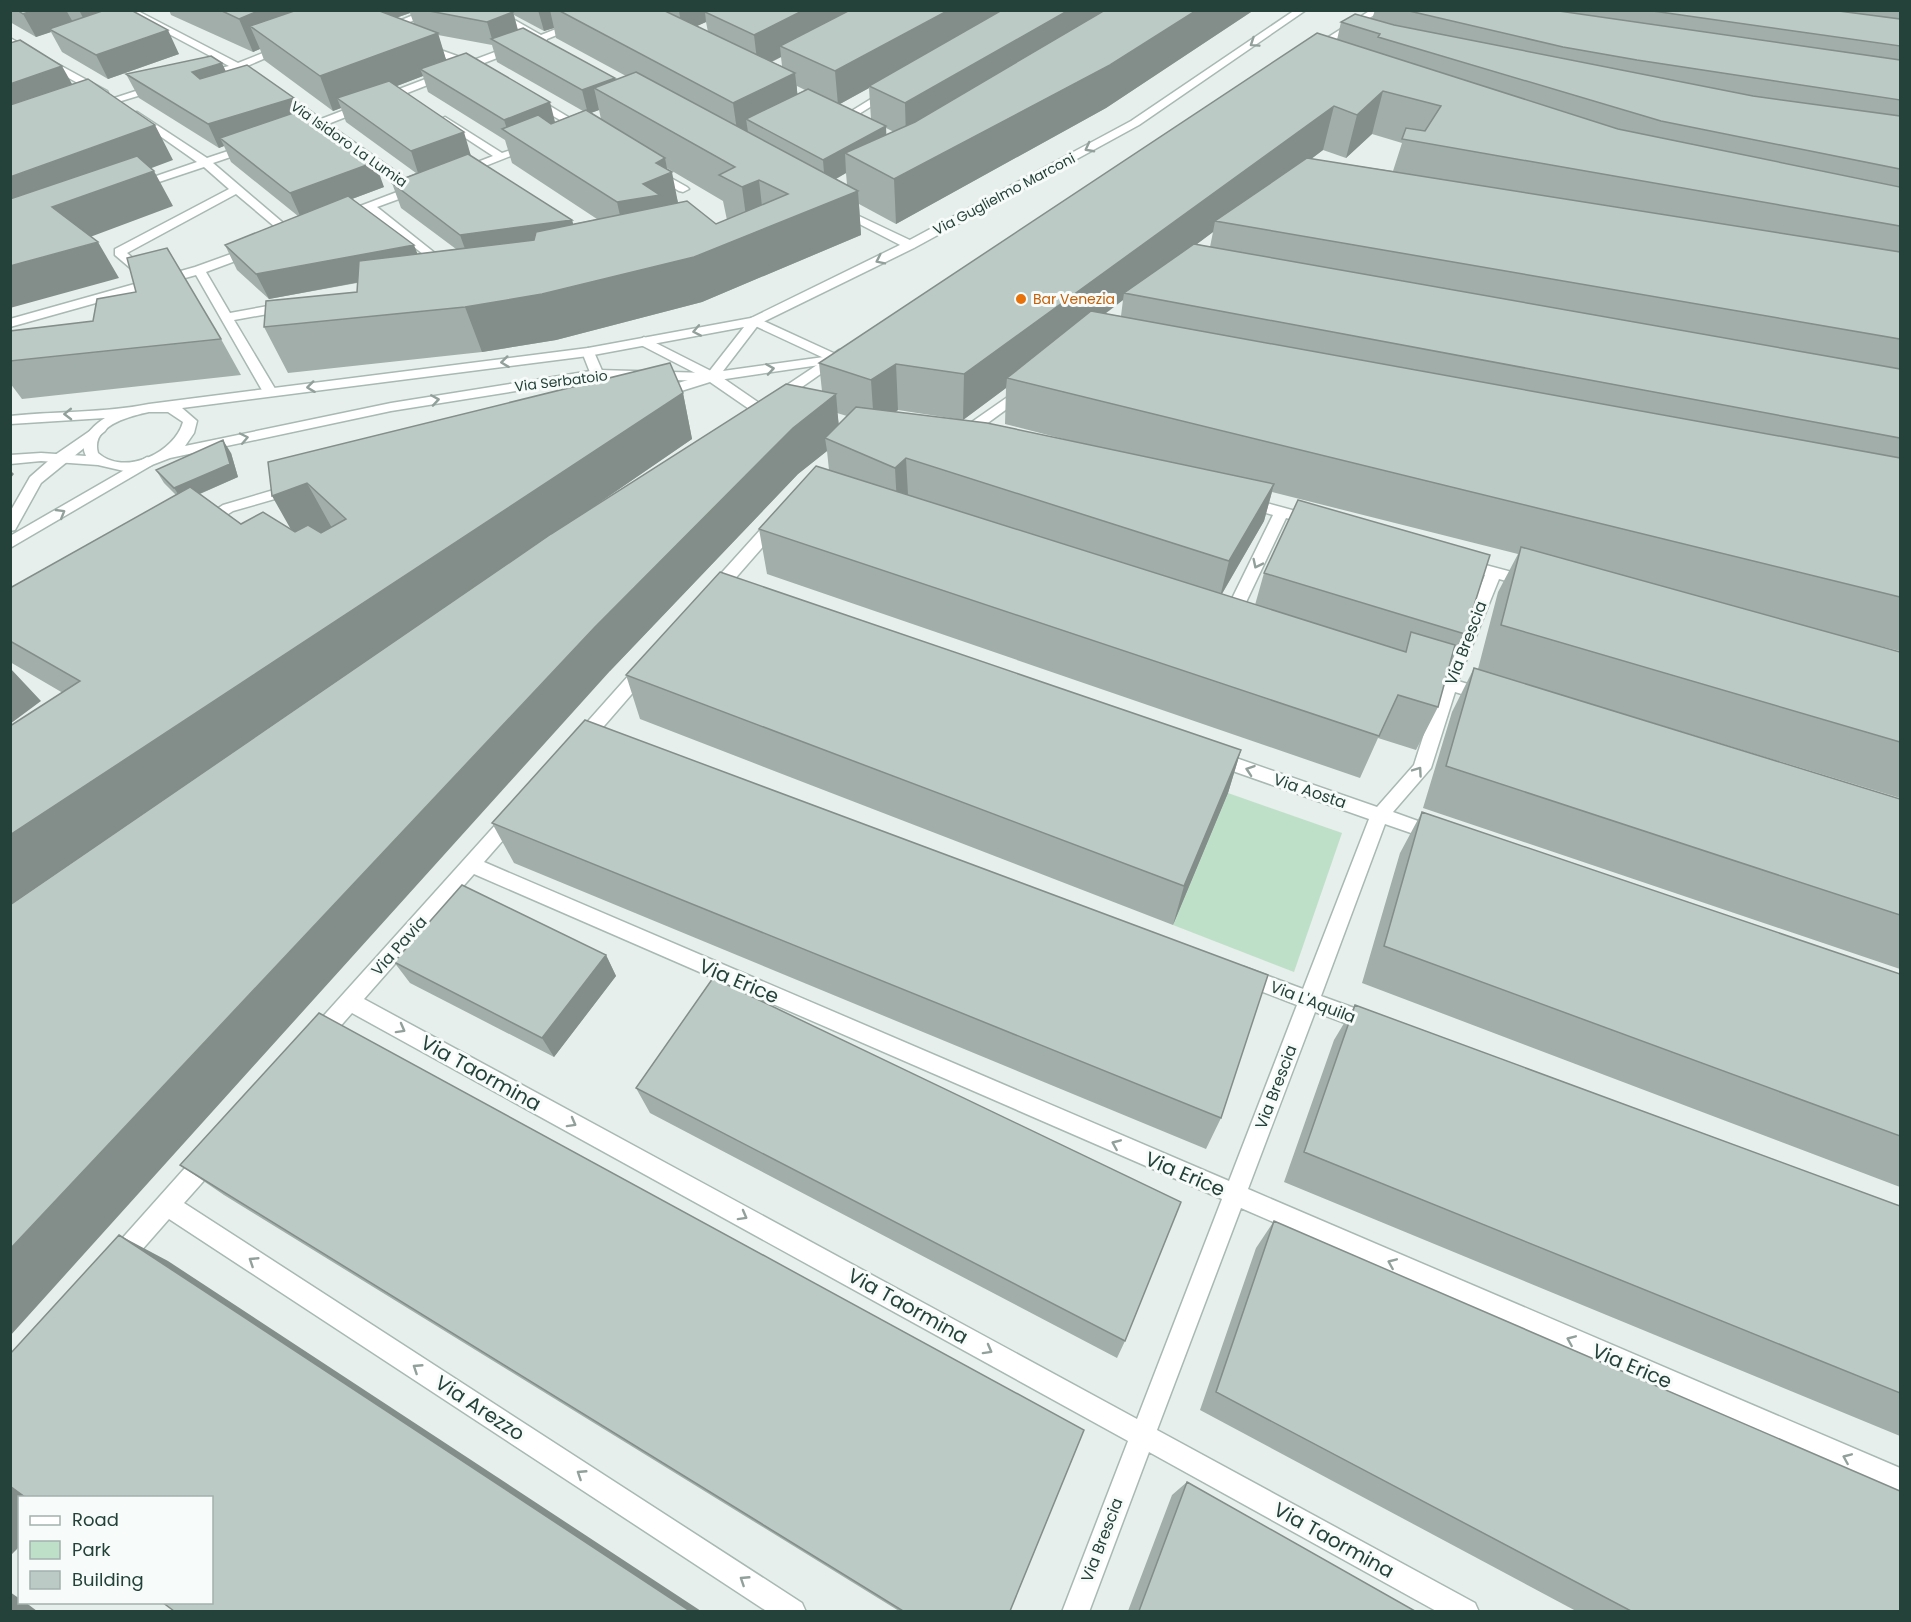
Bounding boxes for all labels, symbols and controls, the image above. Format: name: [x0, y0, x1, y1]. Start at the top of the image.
one-way arrow: [1249, 36, 1260, 47]
street label: Via Isidoro La Lumia: [287, 96, 411, 192]
one-way arrow: [1085, 141, 1096, 152]
street label: Via Guglielmo Marconi: [929, 148, 1079, 240]
one-way arrow: [876, 252, 887, 264]
place label: Bar Venezia: [1033, 289, 1115, 309]
marker: Bar Venezia: [1014, 292, 1028, 306]
one-way arrow: [692, 324, 702, 337]
one-way arrow: [500, 356, 509, 368]
one-way arrow: [765, 363, 775, 375]
street label: Via Serbatoio: [513, 365, 609, 397]
one-way arrow: [307, 380, 316, 392]
one-way arrow: [430, 394, 440, 407]
one-way arrow: [64, 408, 73, 421]
one-way arrow: [238, 432, 248, 445]
one-way arrow: [55, 509, 65, 521]
one-way arrow: [1252, 558, 1264, 569]
street label: Via Brescia: [1439, 598, 1493, 688]
one-way arrow: [1245, 765, 1256, 777]
one-way arrow: [1411, 766, 1422, 777]
street label: Via Aosta: [1270, 768, 1350, 814]
street label: Via Pavia: [366, 911, 432, 981]
street label: Via Erice: [695, 952, 783, 1010]
street label: Via L'Aquila: [1267, 975, 1359, 1029]
one-way arrow: [394, 1022, 405, 1033]
street label: Via Taormina: [416, 1028, 546, 1118]
street label: Via Brescia: [1249, 1042, 1303, 1132]
one-way arrow: [566, 1116, 576, 1127]
one-way arrow: [1112, 1139, 1123, 1151]
street label: Via Erice: [1141, 1145, 1229, 1203]
one-way arrow: [737, 1209, 747, 1220]
one-way arrow: [249, 1258, 260, 1269]
one-way arrow: [1387, 1258, 1398, 1270]
street label: Via Taormina: [843, 1261, 973, 1351]
one-way arrow: [1566, 1335, 1577, 1347]
street label: Via Erice: [1588, 1337, 1676, 1395]
one-way arrow: [981, 1343, 992, 1354]
one-way arrow: [413, 1363, 423, 1375]
street label: Via Arezzo: [430, 1369, 530, 1447]
one-way arrow: [1842, 1453, 1853, 1465]
one-way arrow: [577, 1469, 587, 1481]
street label: Via Brescia: [1075, 1495, 1129, 1585]
street label: Via Taormina: [1269, 1495, 1399, 1585]
legend: [18, 1496, 213, 1604]
text: Road: [72, 1507, 119, 1532]
text: Park: [72, 1537, 111, 1562]
text: Building: [72, 1567, 144, 1592]
one-way arrow: [740, 1576, 751, 1587]

